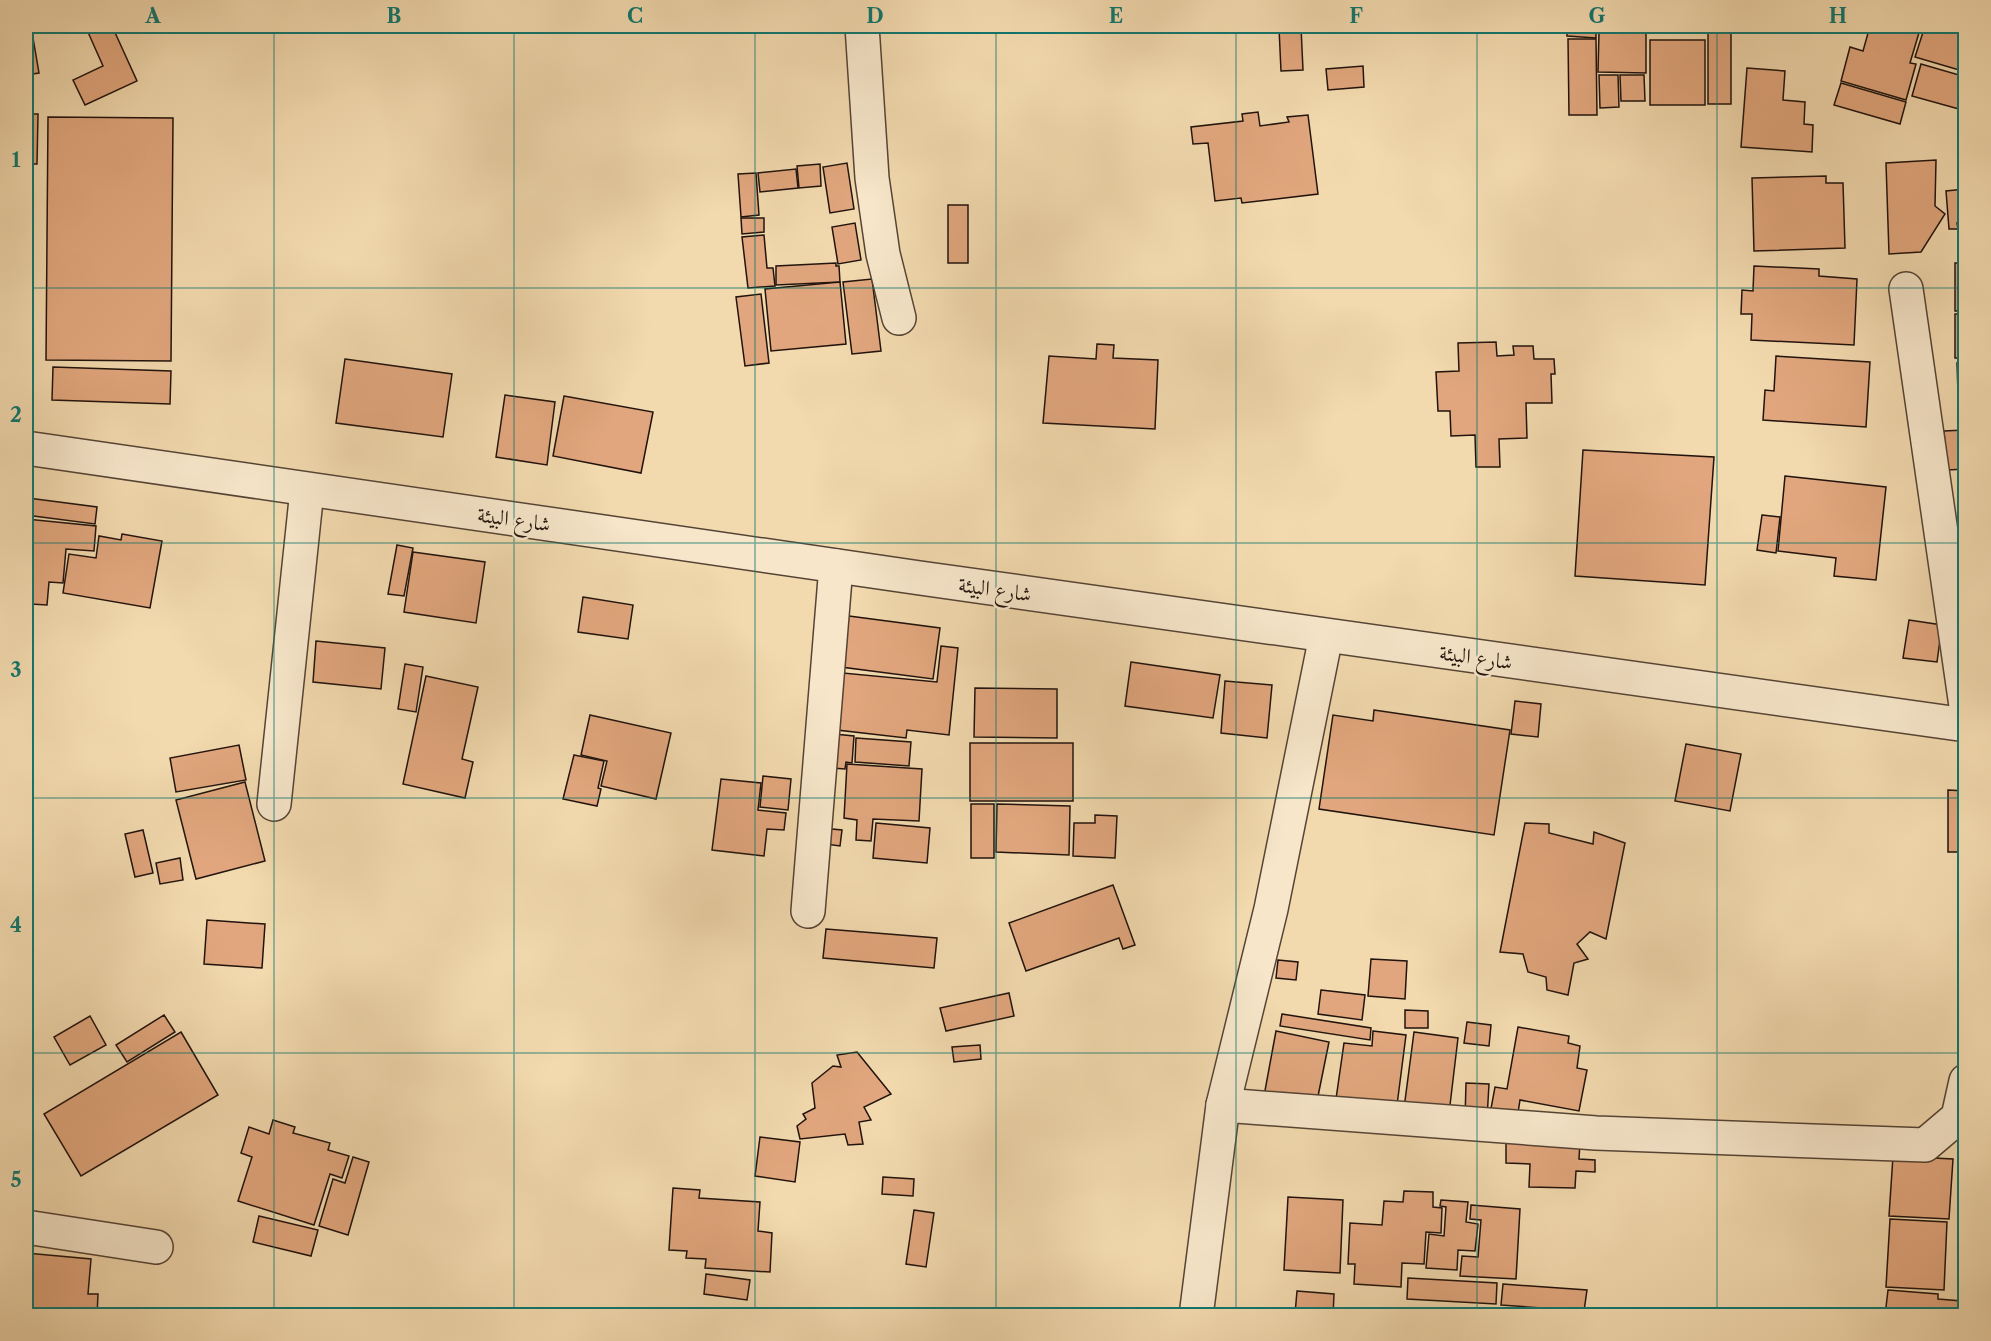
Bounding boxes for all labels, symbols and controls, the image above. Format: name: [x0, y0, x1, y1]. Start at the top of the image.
text: A: [144, 4, 161, 28]
text: B: [387, 4, 402, 28]
text: C: [627, 4, 643, 28]
text: D: [866, 4, 884, 28]
text: E: [1109, 4, 1123, 28]
text: F: [1349, 4, 1363, 28]
text: G: [1589, 4, 1606, 28]
text: H: [1829, 4, 1847, 28]
text: 1: [12, 148, 21, 172]
text: 2: [10, 403, 22, 427]
street label: شارع البيئة: [475, 501, 552, 542]
street label: شارع البيئة: [956, 571, 1033, 612]
street label: شارع البيئة: [1437, 639, 1514, 680]
text: 3: [10, 658, 22, 682]
text: 4: [10, 913, 22, 937]
text: 5: [10, 1168, 22, 1192]

